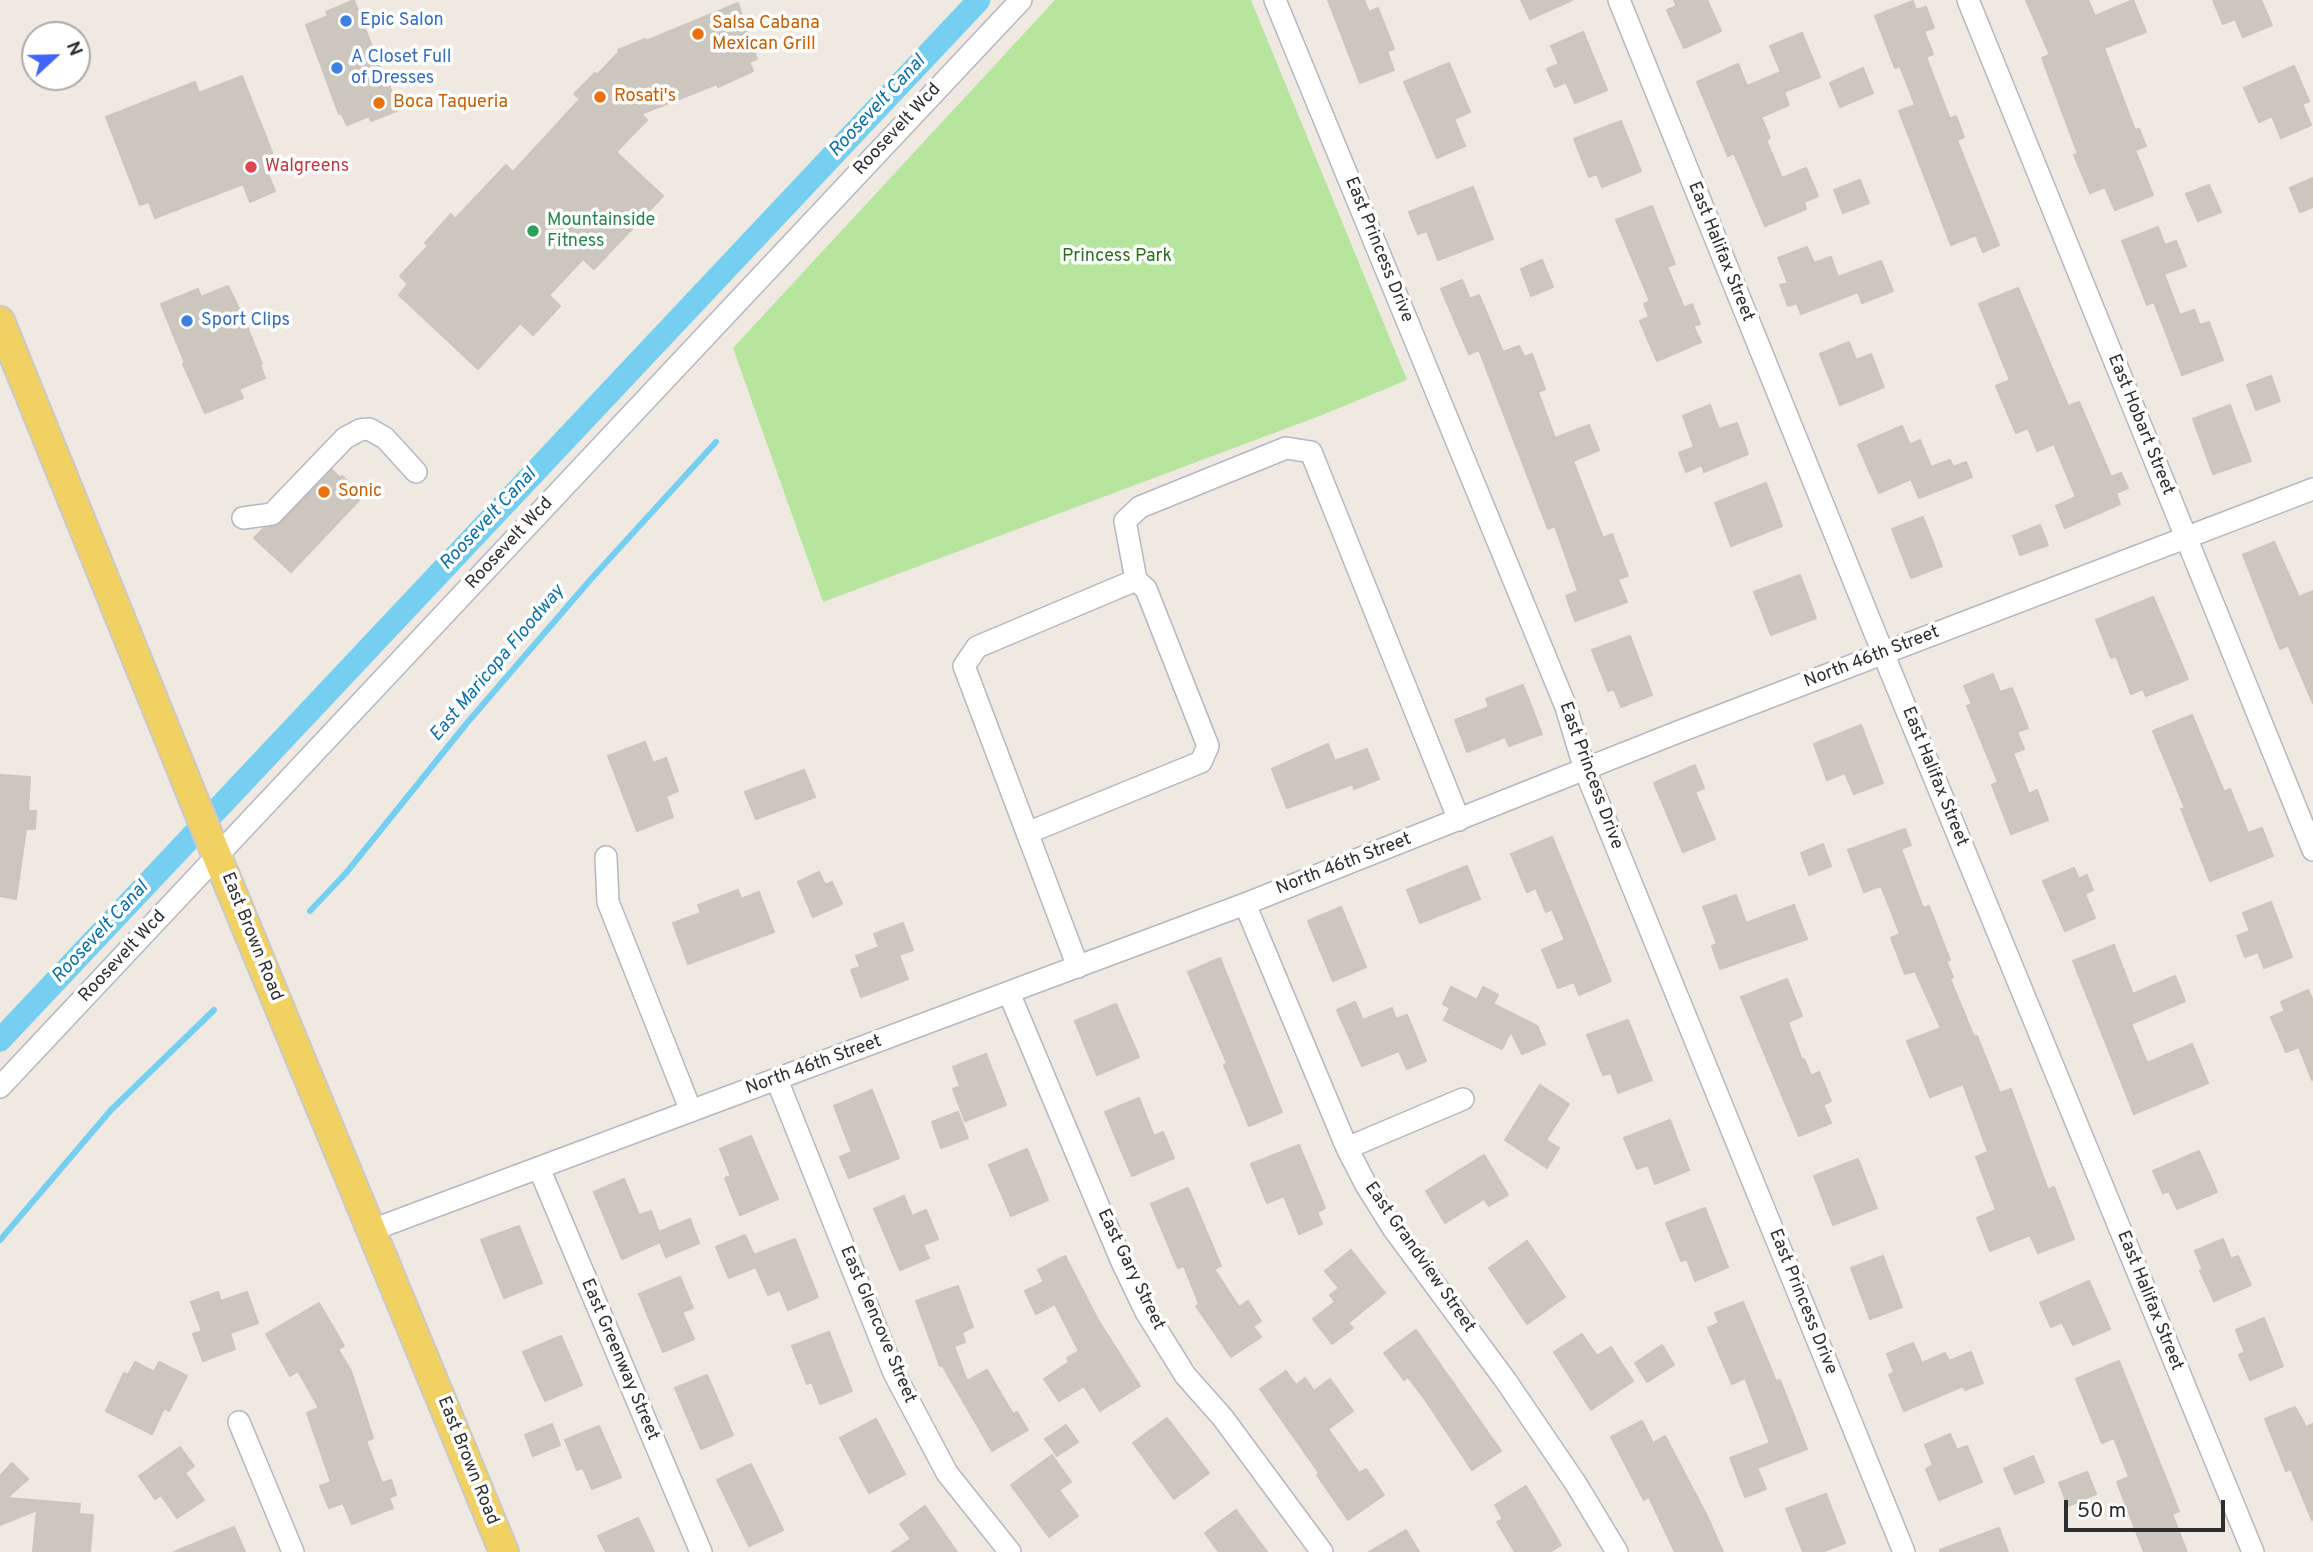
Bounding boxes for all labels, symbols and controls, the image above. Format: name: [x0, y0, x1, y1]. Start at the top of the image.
place label: Epic Salon: [360, 10, 444, 32]
marker: Epic Salon: [338, 13, 354, 29]
place label: Salsa Cabana Mexican Grill: [712, 13, 820, 56]
north arrow: [21, 21, 91, 91]
marker: Salsa Cabana Mexican Grill: [690, 26, 706, 42]
text: N: [60, 38, 87, 60]
place label: A Closet Full of Dresses: [351, 47, 452, 90]
water label: Roosevelt Canal: [825, 51, 931, 163]
marker: A Closet Full of Dresses: [329, 60, 345, 76]
street label: Roosevelt Wcd: [850, 80, 946, 180]
place label: Rosati's: [614, 86, 676, 108]
marker: Rosati's: [592, 89, 608, 105]
place label: Boca Taqueria: [393, 92, 508, 114]
marker: Boca Taqueria: [371, 95, 387, 111]
place label: Walgreens: [265, 156, 349, 178]
marker: Walgreens: [243, 159, 259, 175]
street label: East Princess Drive: [1339, 174, 1417, 326]
street label: East Halifax Street: [1682, 179, 1758, 325]
place label: Mountainside Fitness: [547, 210, 655, 252]
marker: Mountainside Fitness: [525, 223, 541, 239]
park label: Princess Park: [1062, 246, 1172, 268]
place label: Sport Clips: [201, 310, 290, 332]
marker: Sport Clips: [179, 313, 195, 329]
street label: East Hobart Street: [2102, 351, 2178, 499]
water label: Roosevelt Canal: [436, 464, 542, 576]
place label: Sonic: [338, 481, 382, 503]
marker: Sonic: [316, 484, 332, 500]
street label: Roosevelt Wcd: [462, 494, 558, 594]
water label: East Maricopa Floodway: [426, 581, 570, 747]
street label: North 46th Street: [1801, 622, 1943, 694]
street label: East Princess Drive: [1553, 699, 1627, 853]
street label: East Halifax Street: [1896, 704, 1972, 850]
street label: North 46th Street: [1273, 829, 1415, 901]
street label: East Brown Road: [215, 870, 287, 1004]
water label: Roosevelt Canal: [48, 877, 154, 989]
street label: Roosevelt Wcd: [75, 907, 171, 1007]
street label: North 46th Street: [743, 1031, 885, 1101]
street label: East Grandview Street: [1359, 1179, 1479, 1337]
street label: East Gary Street: [1091, 1206, 1169, 1334]
street label: East Princess Drive: [1763, 1226, 1841, 1378]
street label: East Halifax Street: [2111, 1228, 2187, 1374]
street label: East Glencove Street: [834, 1243, 920, 1407]
street label: East Greenway Street: [575, 1276, 663, 1444]
street label: East Brown Road: [431, 1394, 503, 1528]
scale bar: [2068, 1486, 2229, 1530]
text: 50 m: [2077, 1498, 2126, 1525]

